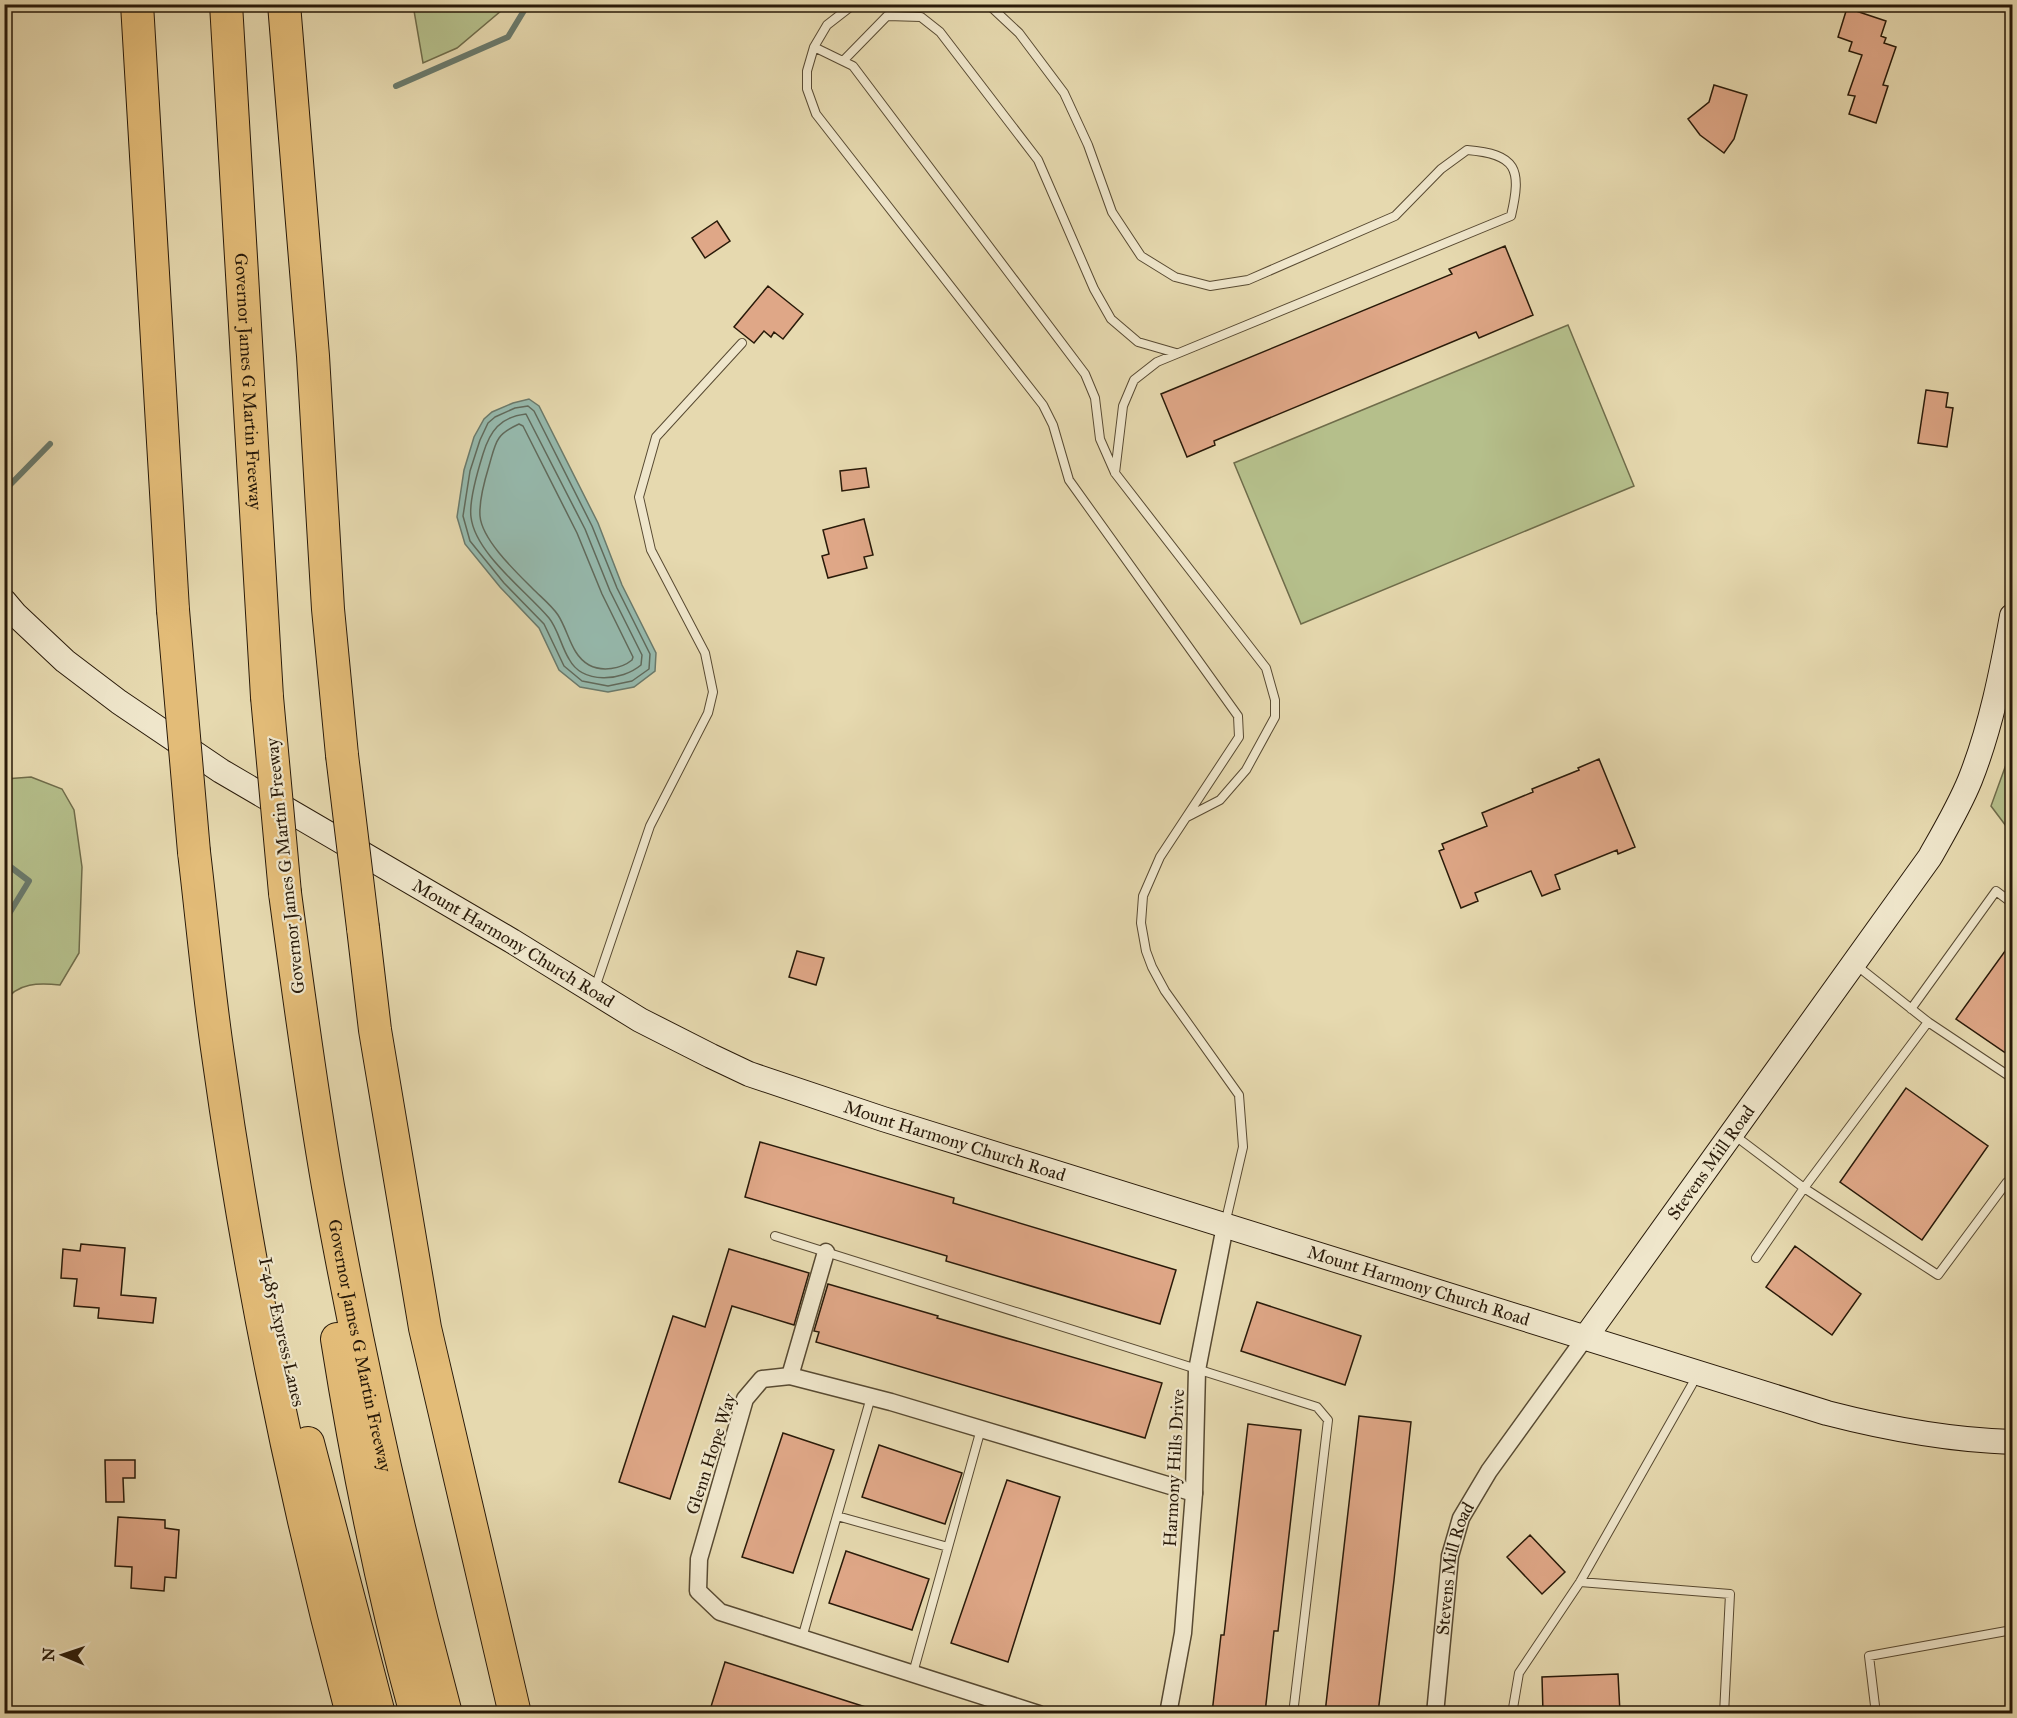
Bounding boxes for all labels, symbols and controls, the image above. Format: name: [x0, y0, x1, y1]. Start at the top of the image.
street label: Governor James G Martin Freeway: [230, 252, 267, 511]
street label: Governor James G Martin Freeway: [261, 736, 310, 995]
street label: Mount Harmony Church Road: [409, 874, 618, 1012]
street label: Mount Harmony Church Road: [841, 1096, 1068, 1186]
street label: Stevens Mill Road: [1662, 1101, 1759, 1224]
street label: Governor James G Martin Freeway: [323, 1218, 397, 1475]
street label: Mount Harmony Church Road: [1305, 1241, 1532, 1331]
street label: I-485 Express Lanes: [254, 1255, 310, 1409]
street label: Harmony Hills Drive: [1159, 1388, 1189, 1548]
street label: Glenn Hope Way: [681, 1390, 741, 1517]
street label: Stevens Mill Road: [1432, 1498, 1479, 1636]
north arrow: [33, 1625, 93, 1685]
text: N: [39, 1647, 58, 1662]

